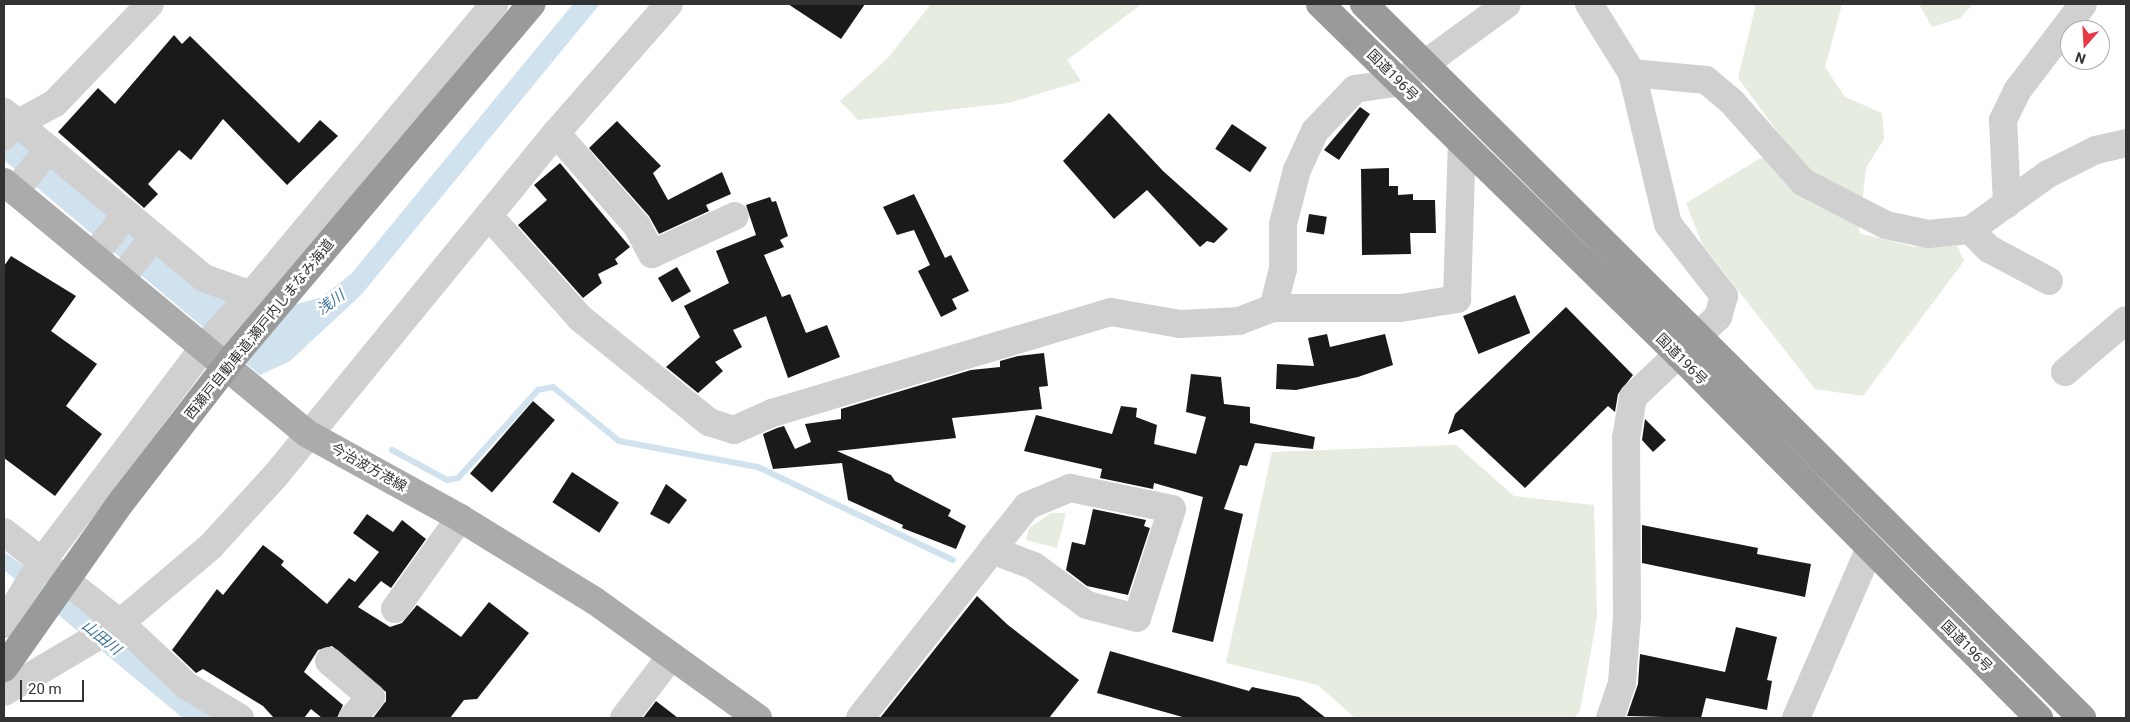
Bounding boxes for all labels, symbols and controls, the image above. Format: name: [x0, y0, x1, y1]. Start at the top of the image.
north arrow: [2060, 20, 2110, 70]
street label: 国道196号: [1364, 46, 1422, 104]
text: N: [2073, 49, 2088, 67]
street label: 西瀬戸自動車道;瀬戸内しまなみ海道: [181, 236, 337, 422]
water label: 浅川: [314, 287, 348, 319]
street label: 国道196号: [1653, 330, 1711, 388]
street label: 今治波方港線: [328, 439, 410, 495]
water label: 山田川: [78, 617, 124, 659]
street label: 国道196号: [1938, 617, 1996, 675]
scale bar: [22, 670, 86, 702]
text: 20 m: [28, 680, 62, 698]

